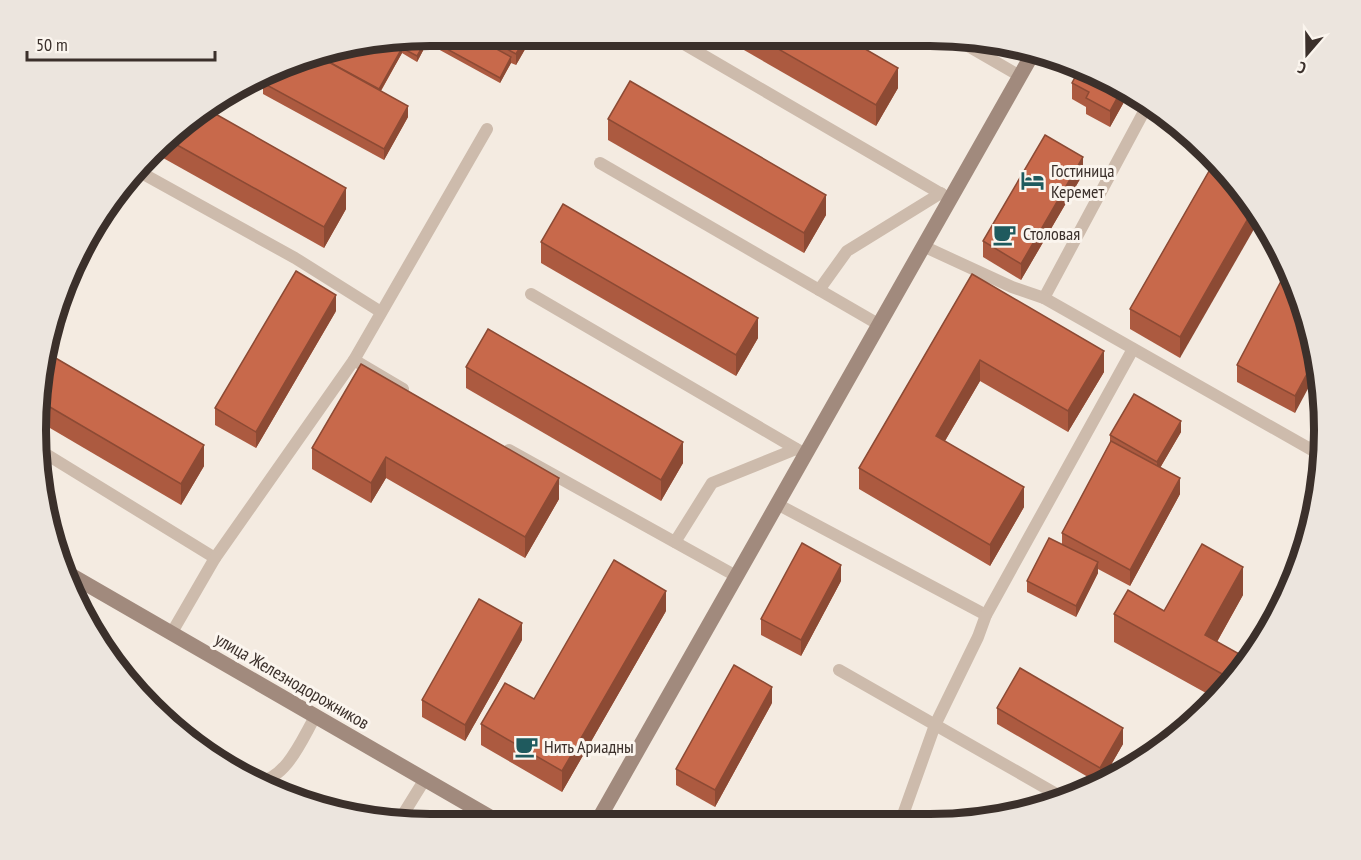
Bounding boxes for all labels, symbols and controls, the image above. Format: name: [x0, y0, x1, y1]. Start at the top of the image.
scale bar: [27, 24, 214, 62]
north arrow: [1277, 24, 1337, 84]
text: 50 m: [36, 33, 68, 56]
text: С: [1294, 57, 1309, 79]
place label: Гостиница Керемет: [1051, 159, 1114, 203]
hotel icon: Гостиница Керемет: [1020, 168, 1046, 194]
cafe icon: Столовая: [992, 221, 1018, 247]
place label: Столовая: [1023, 222, 1080, 245]
street label: улица Железнодорожников: [211, 627, 373, 734]
cafe icon: Нить Ариадны: [513, 734, 539, 760]
place label: Нить Ариадны: [544, 735, 634, 758]

